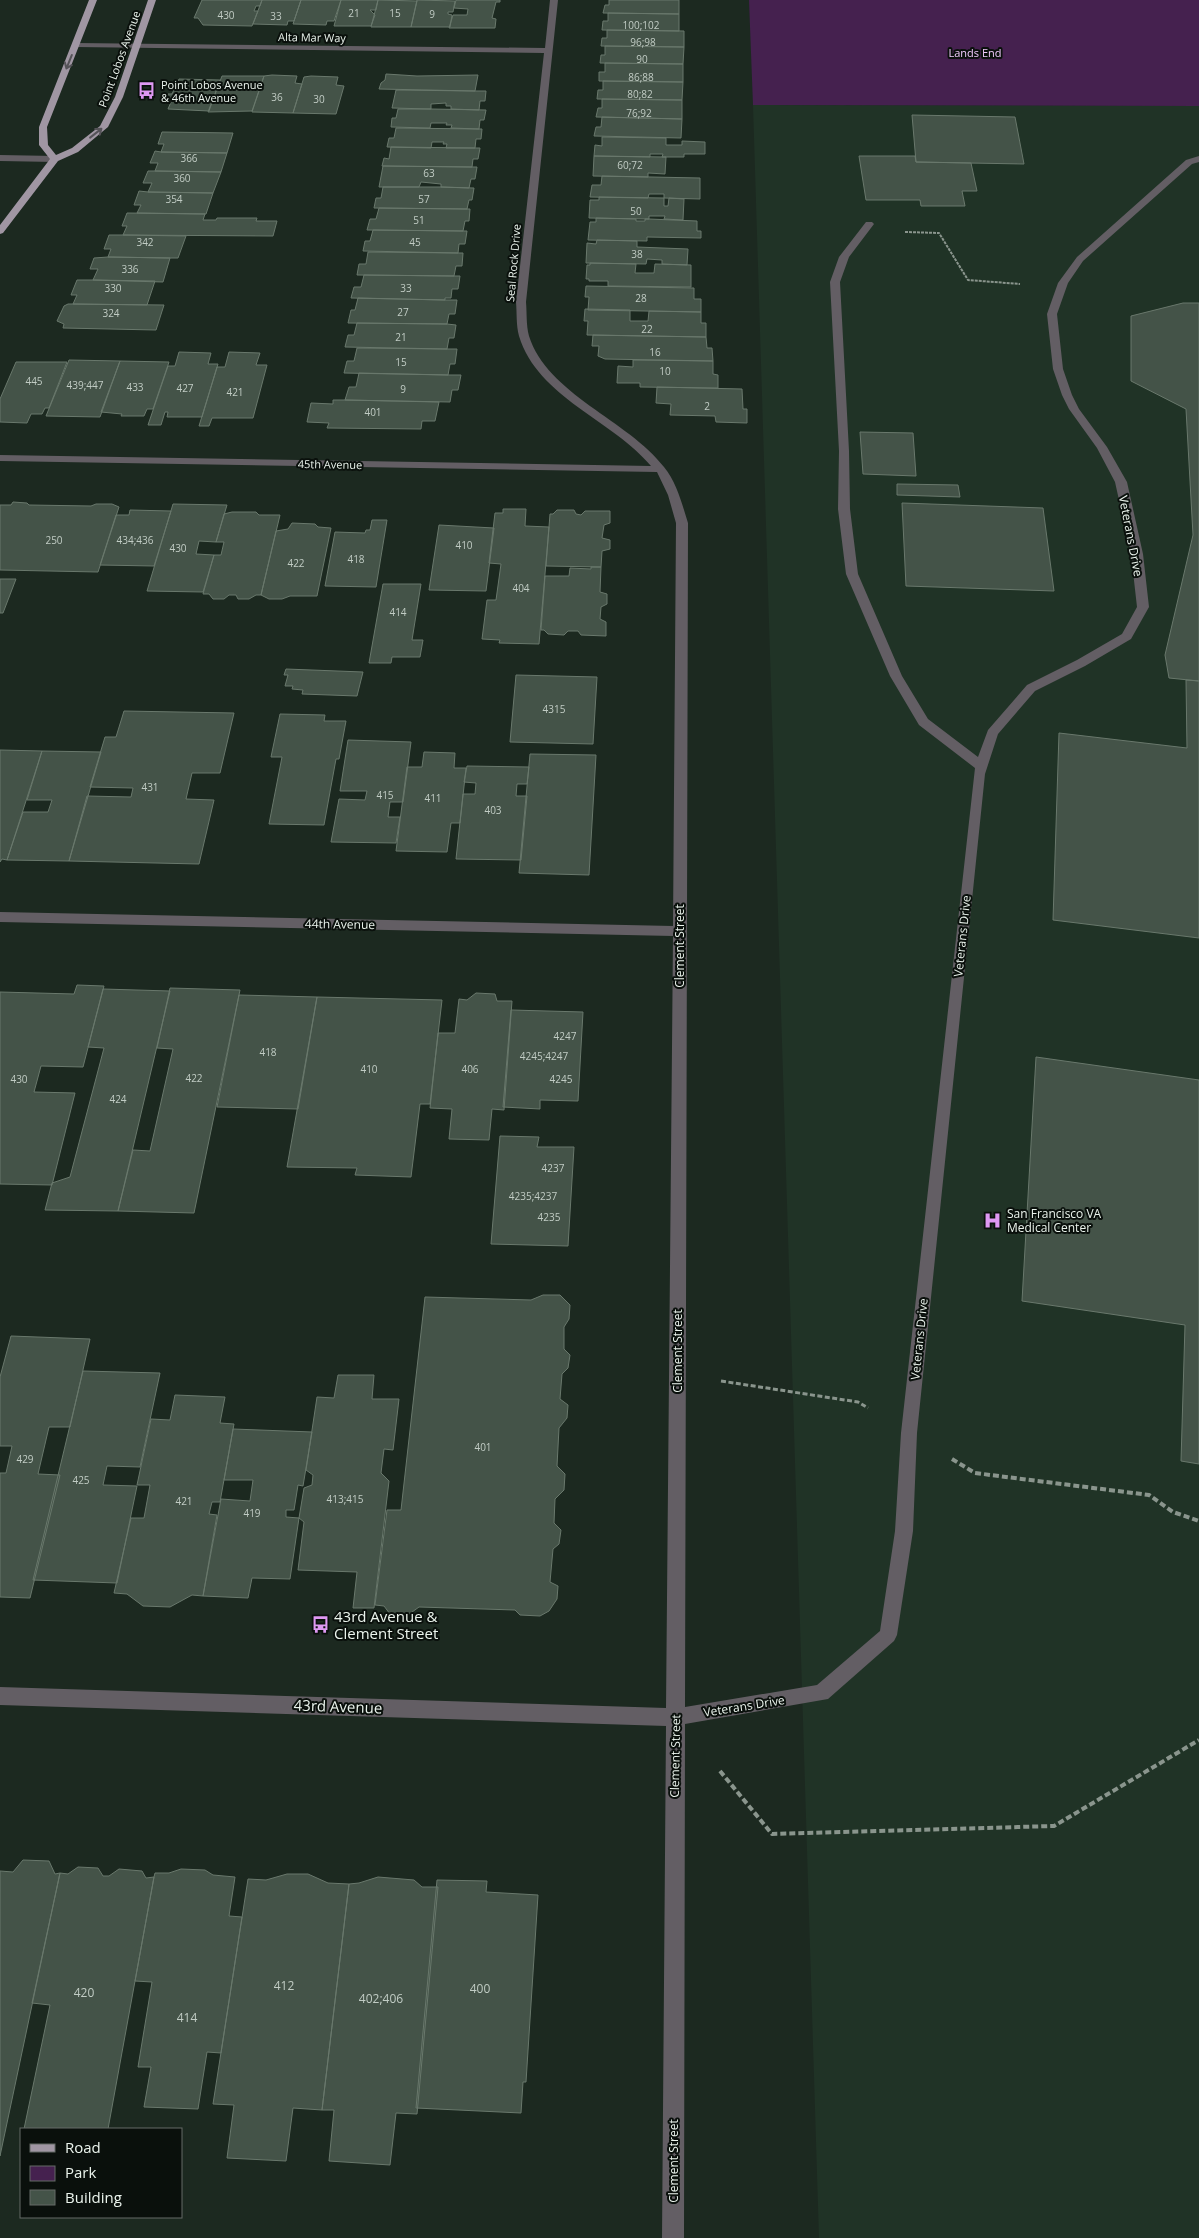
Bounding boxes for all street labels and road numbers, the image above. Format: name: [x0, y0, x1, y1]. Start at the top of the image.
street label: Point Lobos Avenue: [95, 9, 143, 109]
street label: Alta Mar Way: [278, 29, 346, 45]
street label: Seal Rock Drive: [502, 223, 524, 303]
street label: 45th Avenue: [298, 456, 362, 472]
street label: Veterans Drive: [1115, 494, 1147, 578]
street label: Veterans Drive: [949, 894, 975, 978]
street label: Clement Street: [671, 904, 688, 988]
street label: 44th Avenue: [305, 915, 376, 933]
street label: Veterans Drive: [906, 1297, 932, 1381]
street label: Clement Street: [669, 1309, 686, 1393]
street label: Veterans Drive: [702, 1691, 786, 1721]
street label: 43rd Avenue: [293, 1694, 383, 1718]
street label: Clement Street: [666, 1714, 684, 1798]
street label: Clement Street: [665, 2119, 682, 2203]

